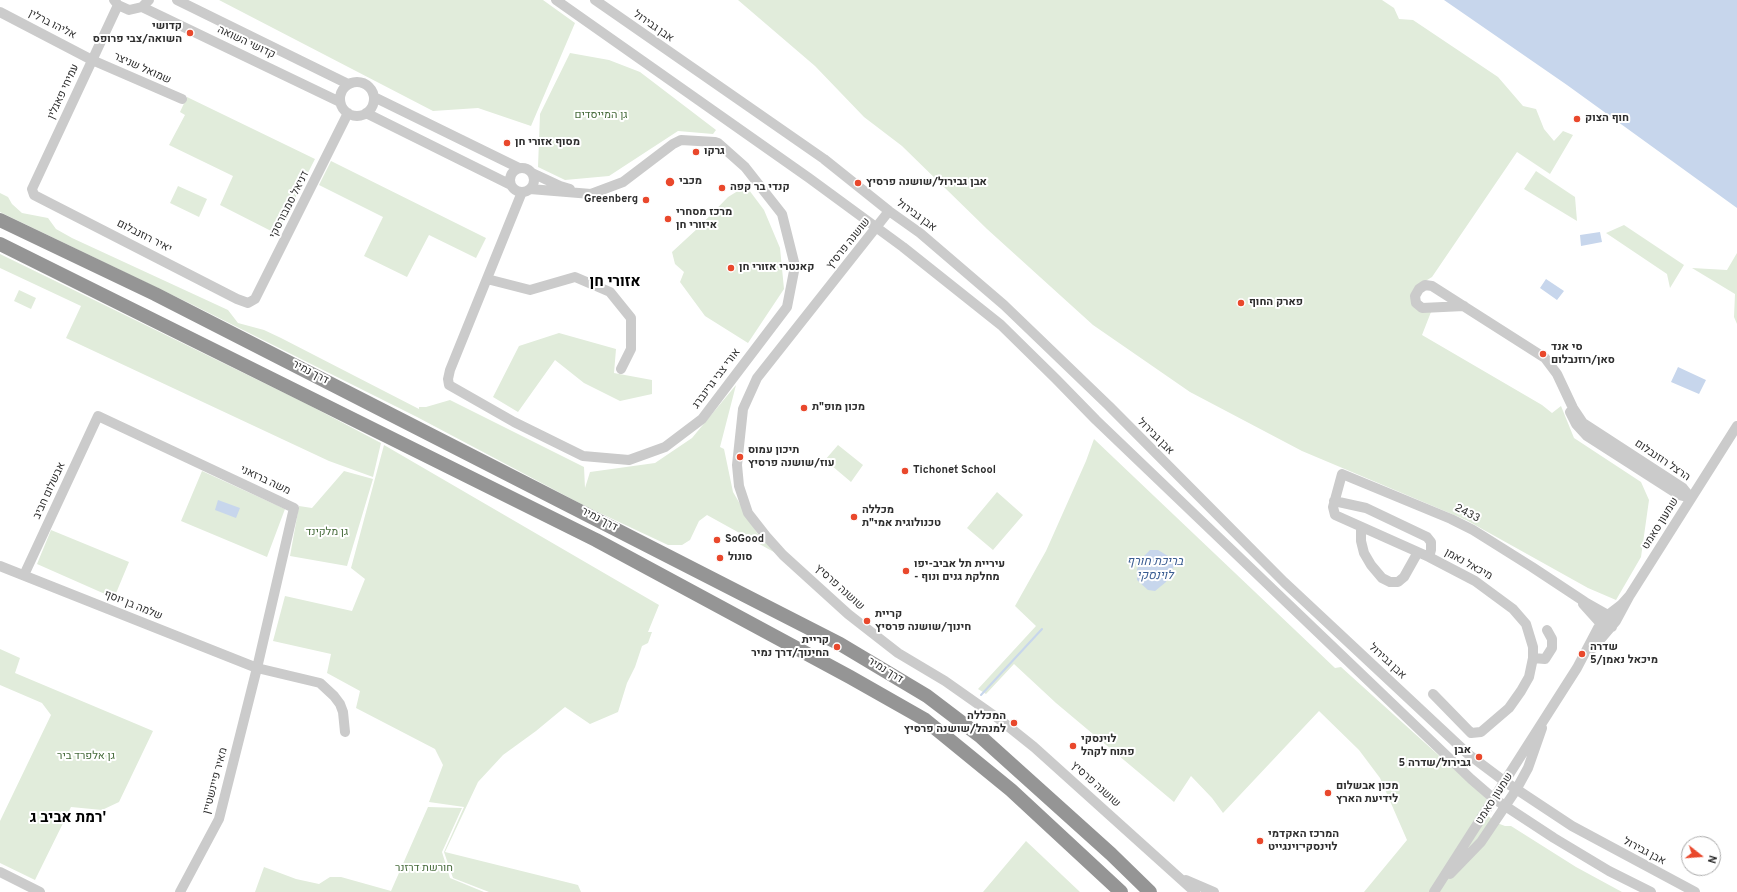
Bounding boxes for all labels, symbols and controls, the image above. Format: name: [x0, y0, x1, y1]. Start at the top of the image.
street label: אליהו ברלין: [26, 7, 78, 43]
street label: אבן גבירול: [630, 8, 676, 46]
place label: קדושי השואה/צבי פרופס: [93, 20, 182, 46]
street label: קדושי השואה: [215, 24, 277, 62]
marker: קדושי השואה/צבי פרופס: [185, 28, 195, 38]
street label: שמואל שניצר: [111, 50, 173, 88]
street label: עמיחי פאגלין: [45, 62, 83, 122]
park label: גן המייסדים: [574, 109, 628, 123]
place label: חוף הצוק: [1585, 112, 1629, 126]
marker: חוף הצוק: [1572, 114, 1582, 124]
place label: מסוף אזורי חן: [515, 136, 580, 150]
marker: מסוף אזורי חן: [502, 138, 512, 148]
place label: גרקו: [704, 145, 725, 159]
marker: גרקו: [691, 147, 701, 157]
street label: דניאל סמבורסקי: [267, 169, 313, 241]
place label: מכבי: [679, 175, 702, 189]
marker: מכבי: [664, 176, 676, 188]
place label: אבן גבירול/שושנה פרסיץ: [866, 176, 987, 190]
marker: אבן גבירול/שושנה פרסיץ: [853, 178, 863, 188]
place label: קנדי בר קפה: [730, 181, 790, 195]
marker: קנדי בר קפה: [717, 183, 727, 193]
place label: Greenberg: [584, 193, 638, 207]
marker: Greenberg: [641, 195, 651, 205]
street label: אבן גבירול: [893, 197, 939, 235]
place label: מרכז מסחרי איזורי חן: [676, 206, 732, 232]
marker: מרכז מסחרי איזורי חן: [663, 214, 673, 224]
street label: שושנה פרסיץ: [824, 216, 874, 272]
street label: יאיר רוזנבלום: [114, 218, 174, 256]
place label: קאנטרי אזורי חן: [739, 261, 814, 275]
marker: קאנטרי אזורי חן: [726, 263, 736, 273]
district label: אזורי חן: [589, 274, 641, 292]
place label: פארק החוף: [1249, 296, 1303, 310]
marker: פארק החוף: [1236, 298, 1246, 308]
place label: סי אנד סאן/רוזנבלום: [1551, 341, 1615, 367]
street label: אורי צבי גרינברג: [690, 346, 744, 412]
marker: סי אנד סאן/רוזנבלום: [1538, 349, 1548, 359]
street label: דרך נמיר: [290, 358, 330, 388]
place label: מכון מופ"ת: [812, 401, 865, 415]
marker: מכון מופ"ת: [799, 403, 809, 413]
street label: אבן גבירול: [1134, 416, 1176, 458]
street label: הרצל רוזנבלום: [1632, 438, 1692, 484]
place label: תיכון עמוס עוז/שושנה פרסיץ: [748, 444, 835, 470]
marker: תיכון עמוס עוז/שושנה פרסיץ: [735, 452, 745, 462]
street label: אבשלום חביב: [31, 460, 69, 522]
street label: משה ברזאני: [238, 464, 292, 498]
place label: Tichonet School: [913, 464, 996, 478]
marker: Tichonet School: [900, 466, 910, 476]
street label: שמעון סאמט: [1640, 496, 1682, 552]
street label: 2433: [1452, 502, 1482, 526]
place label: מכללה טכנולוגית אמי"ת: [862, 504, 941, 530]
street label: דרך נמיר: [579, 505, 619, 535]
marker: מכללה טכנולוגית אמי"ת: [849, 512, 859, 522]
park label: גן מלקינד: [306, 526, 348, 540]
place label: SoGood: [725, 533, 764, 547]
marker: SoGood: [712, 535, 722, 545]
street label: מיכאל נאמן: [1442, 546, 1494, 584]
place label: סונול: [728, 551, 752, 565]
marker: סונול: [715, 553, 725, 563]
water label: בריכת חורף לוינסקי: [1127, 556, 1183, 584]
place label: עיריית תל אביב-יפו - מחלקת גנים ונוף: [914, 558, 1005, 584]
street label: שושנה פרסיץ: [811, 562, 867, 614]
marker: עיריית תל אביב-יפו - מחלקת גנים ונוף: [901, 566, 911, 576]
street label: שלמה בן יוסף: [102, 588, 164, 624]
place label: קריית חינוך/שושנה פרסיץ: [875, 608, 971, 634]
marker: קריית חינוך/שושנה פרסיץ: [862, 616, 872, 626]
place label: קריית החינוך/דרך נמיר: [751, 634, 829, 660]
street label: אבן גבירול: [1366, 641, 1408, 683]
place label: שדרה 5/מיכאל נאמן: [1590, 641, 1658, 667]
marker: קריית החינוך/דרך נמיר: [832, 642, 842, 652]
marker: שדרה 5/מיכאל נאמן: [1577, 649, 1587, 659]
street label: דרך נמיר: [865, 655, 905, 687]
place label: המכללה למנהל/שושנה פרסיץ: [904, 710, 1006, 736]
marker: המכללה למנהל/שושנה פרסיץ: [1009, 718, 1019, 728]
place label: לוינסקי פתוח לקהל: [1081, 733, 1134, 759]
marker: לוינסקי פתוח לקהל: [1068, 741, 1078, 751]
place label: אבן גבירול/שדרה 5: [1398, 744, 1471, 770]
street label: מאיר פיינשטיין: [201, 746, 231, 816]
park label: גן אלפרד ביר: [57, 750, 115, 764]
marker: אבן גבירול/שדרה 5: [1474, 752, 1484, 762]
street label: שושנה פרסיץ: [1067, 759, 1123, 811]
street label: שמעון סאמט: [1473, 771, 1517, 827]
place label: מכון אבשלום לידיעת הארץ: [1336, 780, 1399, 806]
marker: מכון אבשלום לידיעת הארץ: [1323, 788, 1333, 798]
district label: רמת אביב ג': [30, 810, 106, 828]
place label: המרכז האקדמי לוינסקי־וינגייט: [1268, 828, 1339, 854]
street label: אבן גבירול: [1620, 835, 1668, 869]
marker: המרכז האקדמי לוינסקי־וינגייט: [1255, 836, 1265, 846]
north arrow: [1681, 836, 1721, 876]
text: N: [1704, 853, 1719, 865]
park label: חורשת דרזנר: [395, 862, 453, 876]

